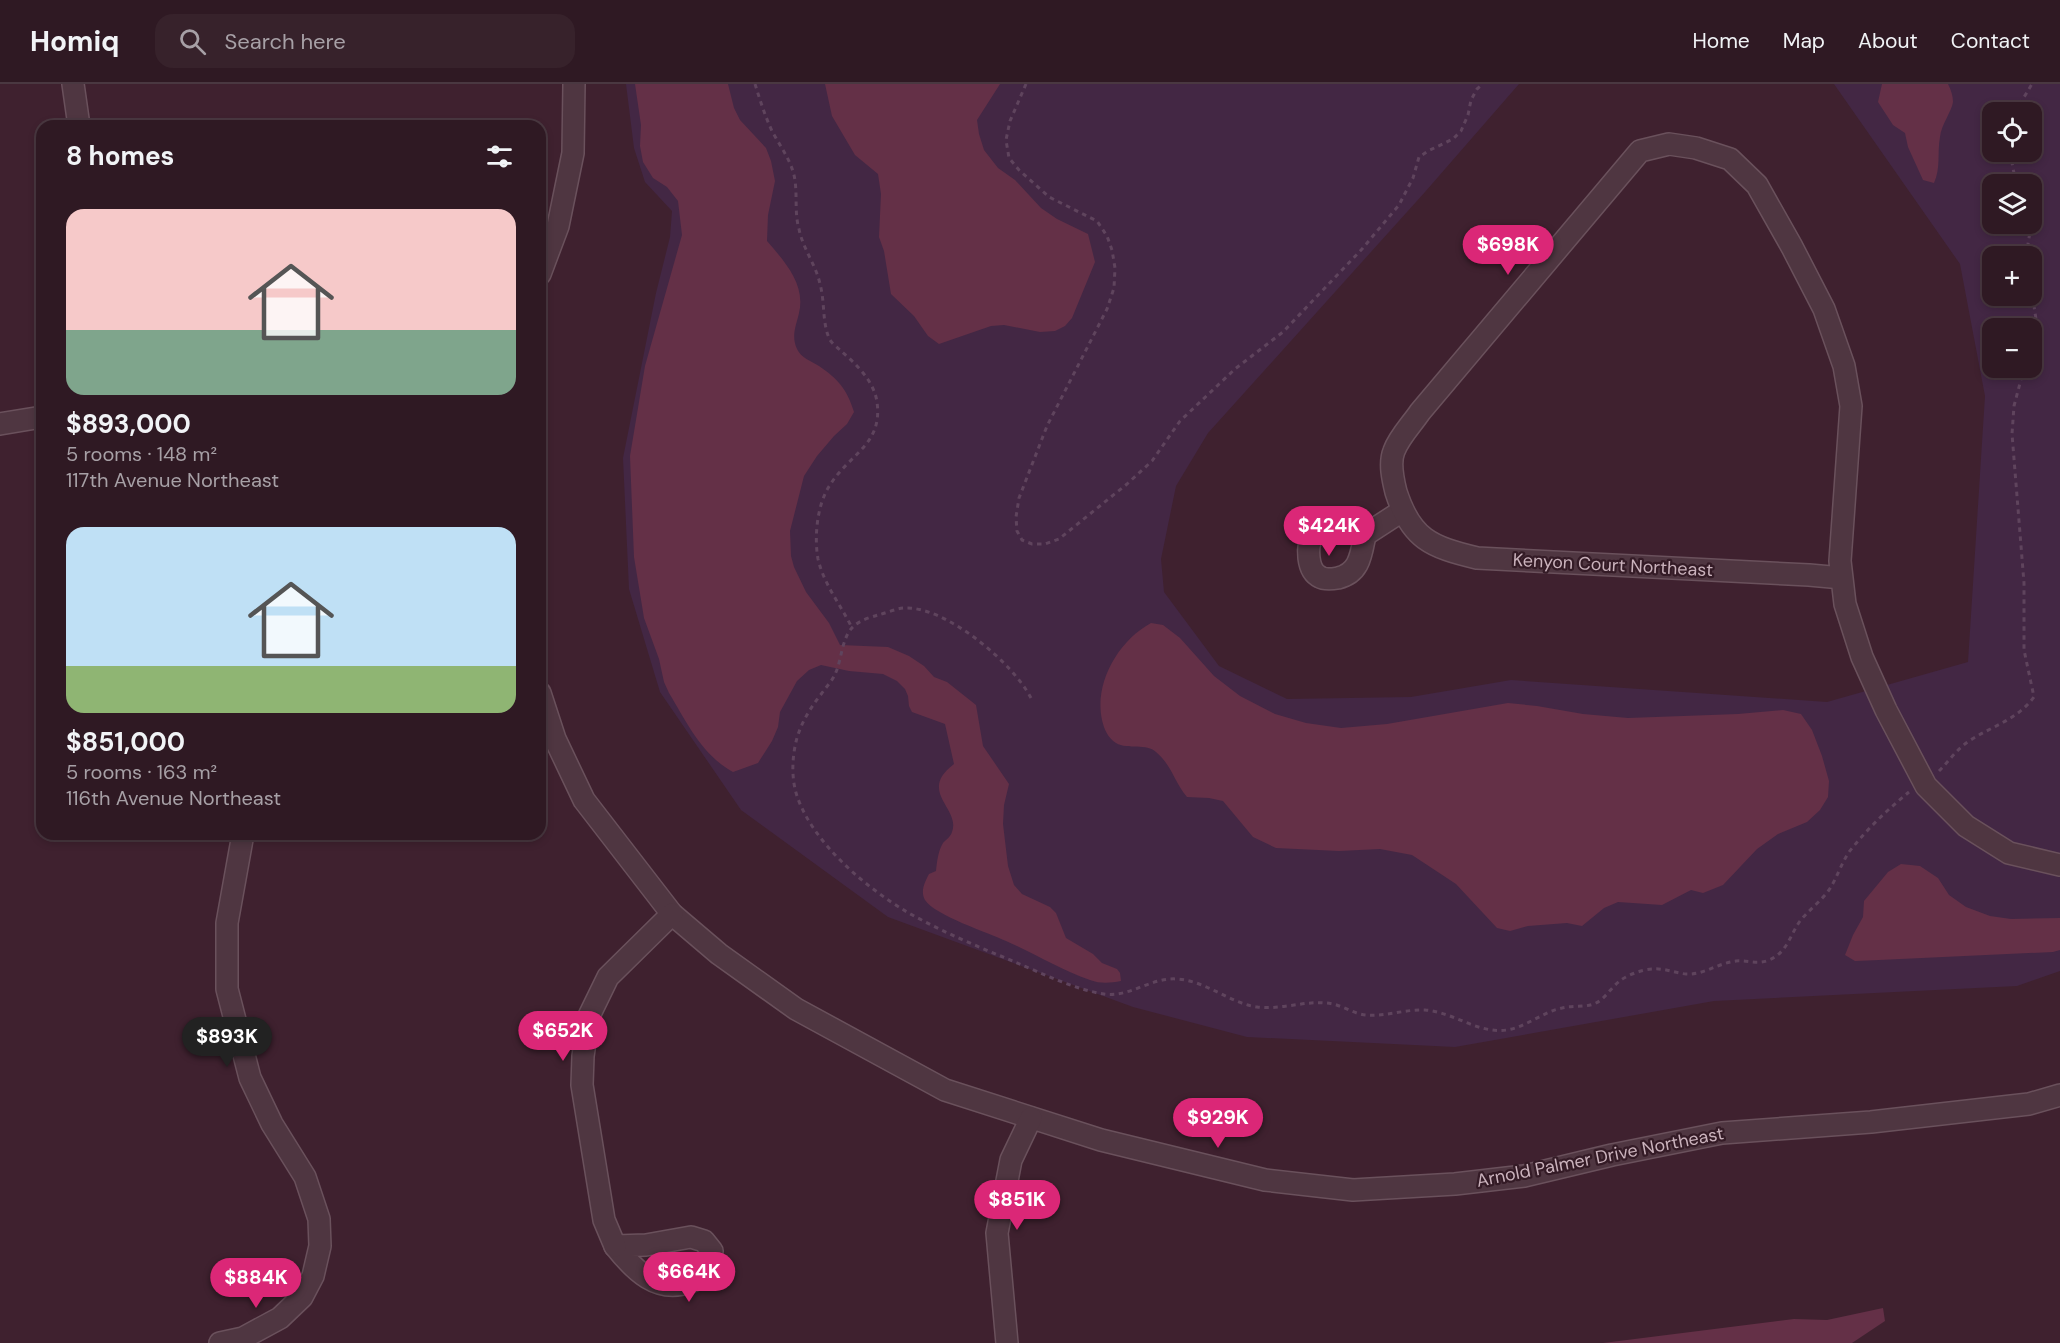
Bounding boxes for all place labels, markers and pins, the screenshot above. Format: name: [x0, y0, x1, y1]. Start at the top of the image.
pin: $698K: [1466, 225, 1550, 276]
pin: $424K: [1287, 506, 1371, 557]
pin: $652K: [521, 1011, 605, 1062]
pin: $893K: [185, 1017, 269, 1068]
pin: $929K: [1176, 1098, 1260, 1149]
pin: $851K: [975, 1180, 1059, 1231]
pin: $664K: [647, 1252, 731, 1303]
pin: $884K: [214, 1258, 298, 1309]

